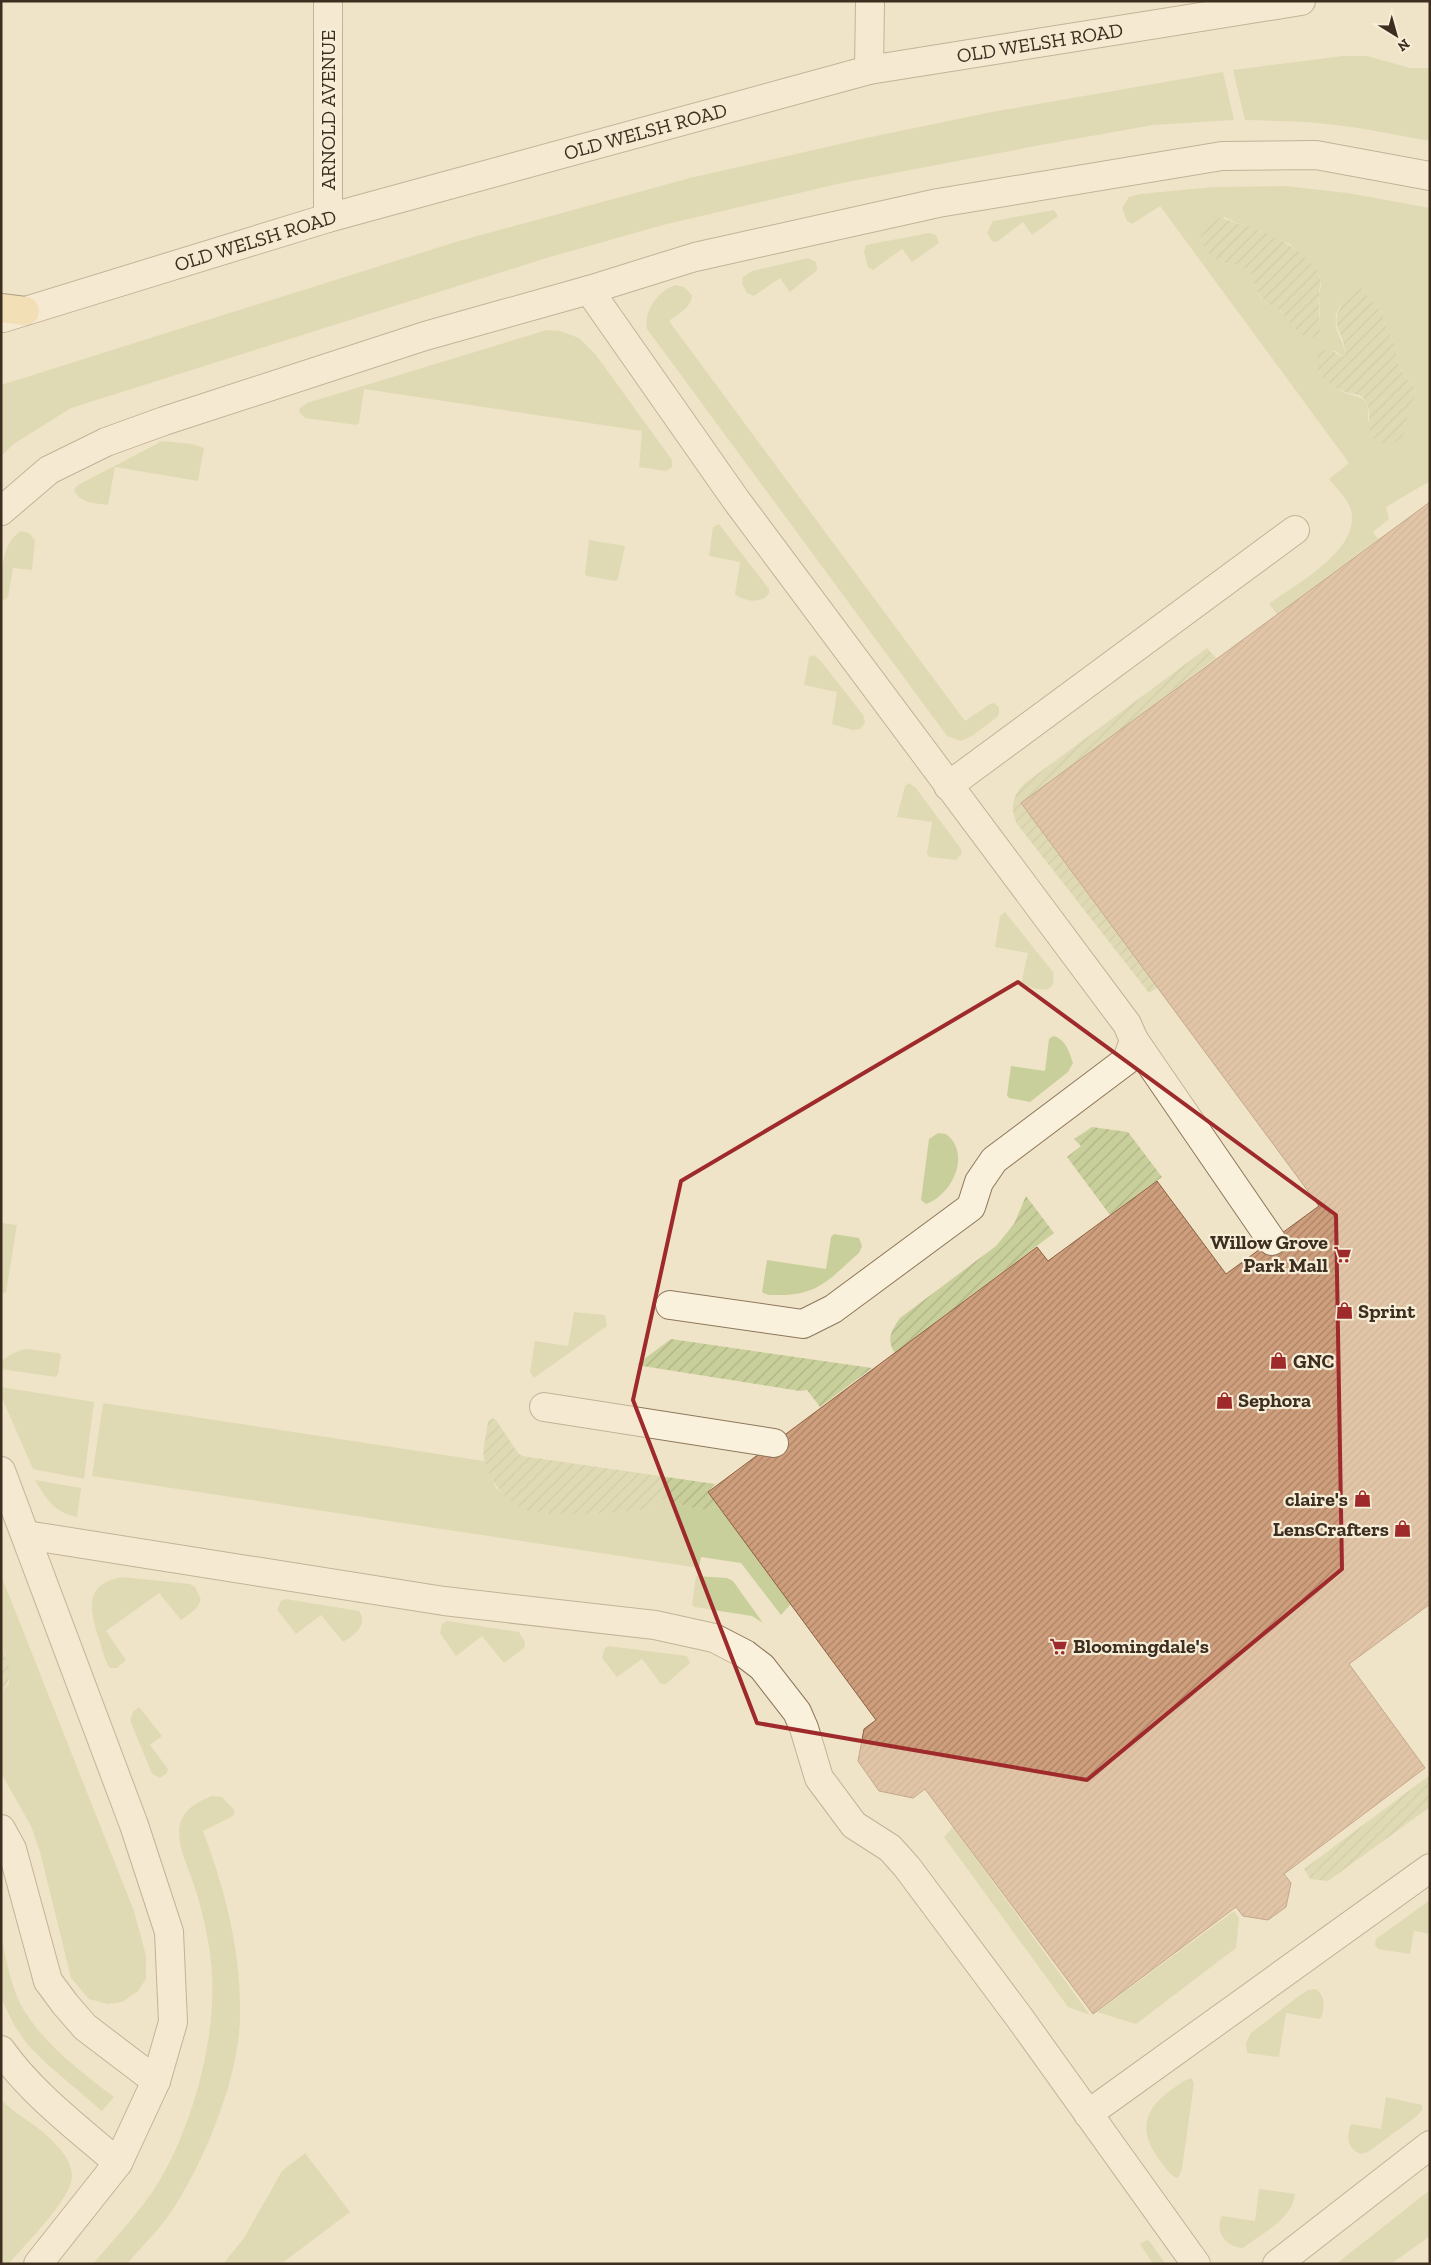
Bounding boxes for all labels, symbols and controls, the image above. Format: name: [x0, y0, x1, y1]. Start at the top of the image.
north arrow: [1371, 10, 1421, 60]
street label: OLD WELSH ROAD: [955, 18, 1125, 68]
street label: ARNOLD AVENUE: [316, 30, 340, 190]
text: N: [1394, 35, 1413, 55]
street label: OLD WELSH ROAD: [561, 97, 730, 165]
street label: OLD WELSH ROAD: [171, 204, 339, 277]
place label: Willow Grove Park Mall: [1210, 1230, 1328, 1277]
supermarket icon: Willow Grove Park Mall: [1332, 1244, 1352, 1264]
place label: Sprint: [1358, 1299, 1416, 1323]
shop icon: Sprint: [1334, 1301, 1354, 1321]
place label: GNC: [1293, 1349, 1335, 1373]
shop icon: GNC: [1269, 1351, 1289, 1371]
place label: Sephora: [1238, 1388, 1311, 1412]
shop icon: Sephora: [1214, 1390, 1234, 1410]
place label: claire's: [1285, 1487, 1348, 1511]
shop icon: claire's: [1352, 1489, 1372, 1509]
place label: LensCrafters: [1273, 1517, 1389, 1541]
shop icon: LensCrafters: [1393, 1519, 1413, 1539]
place label: Bloomingdale's: [1073, 1634, 1209, 1658]
supermarket icon: Bloomingdale's: [1049, 1636, 1069, 1656]

